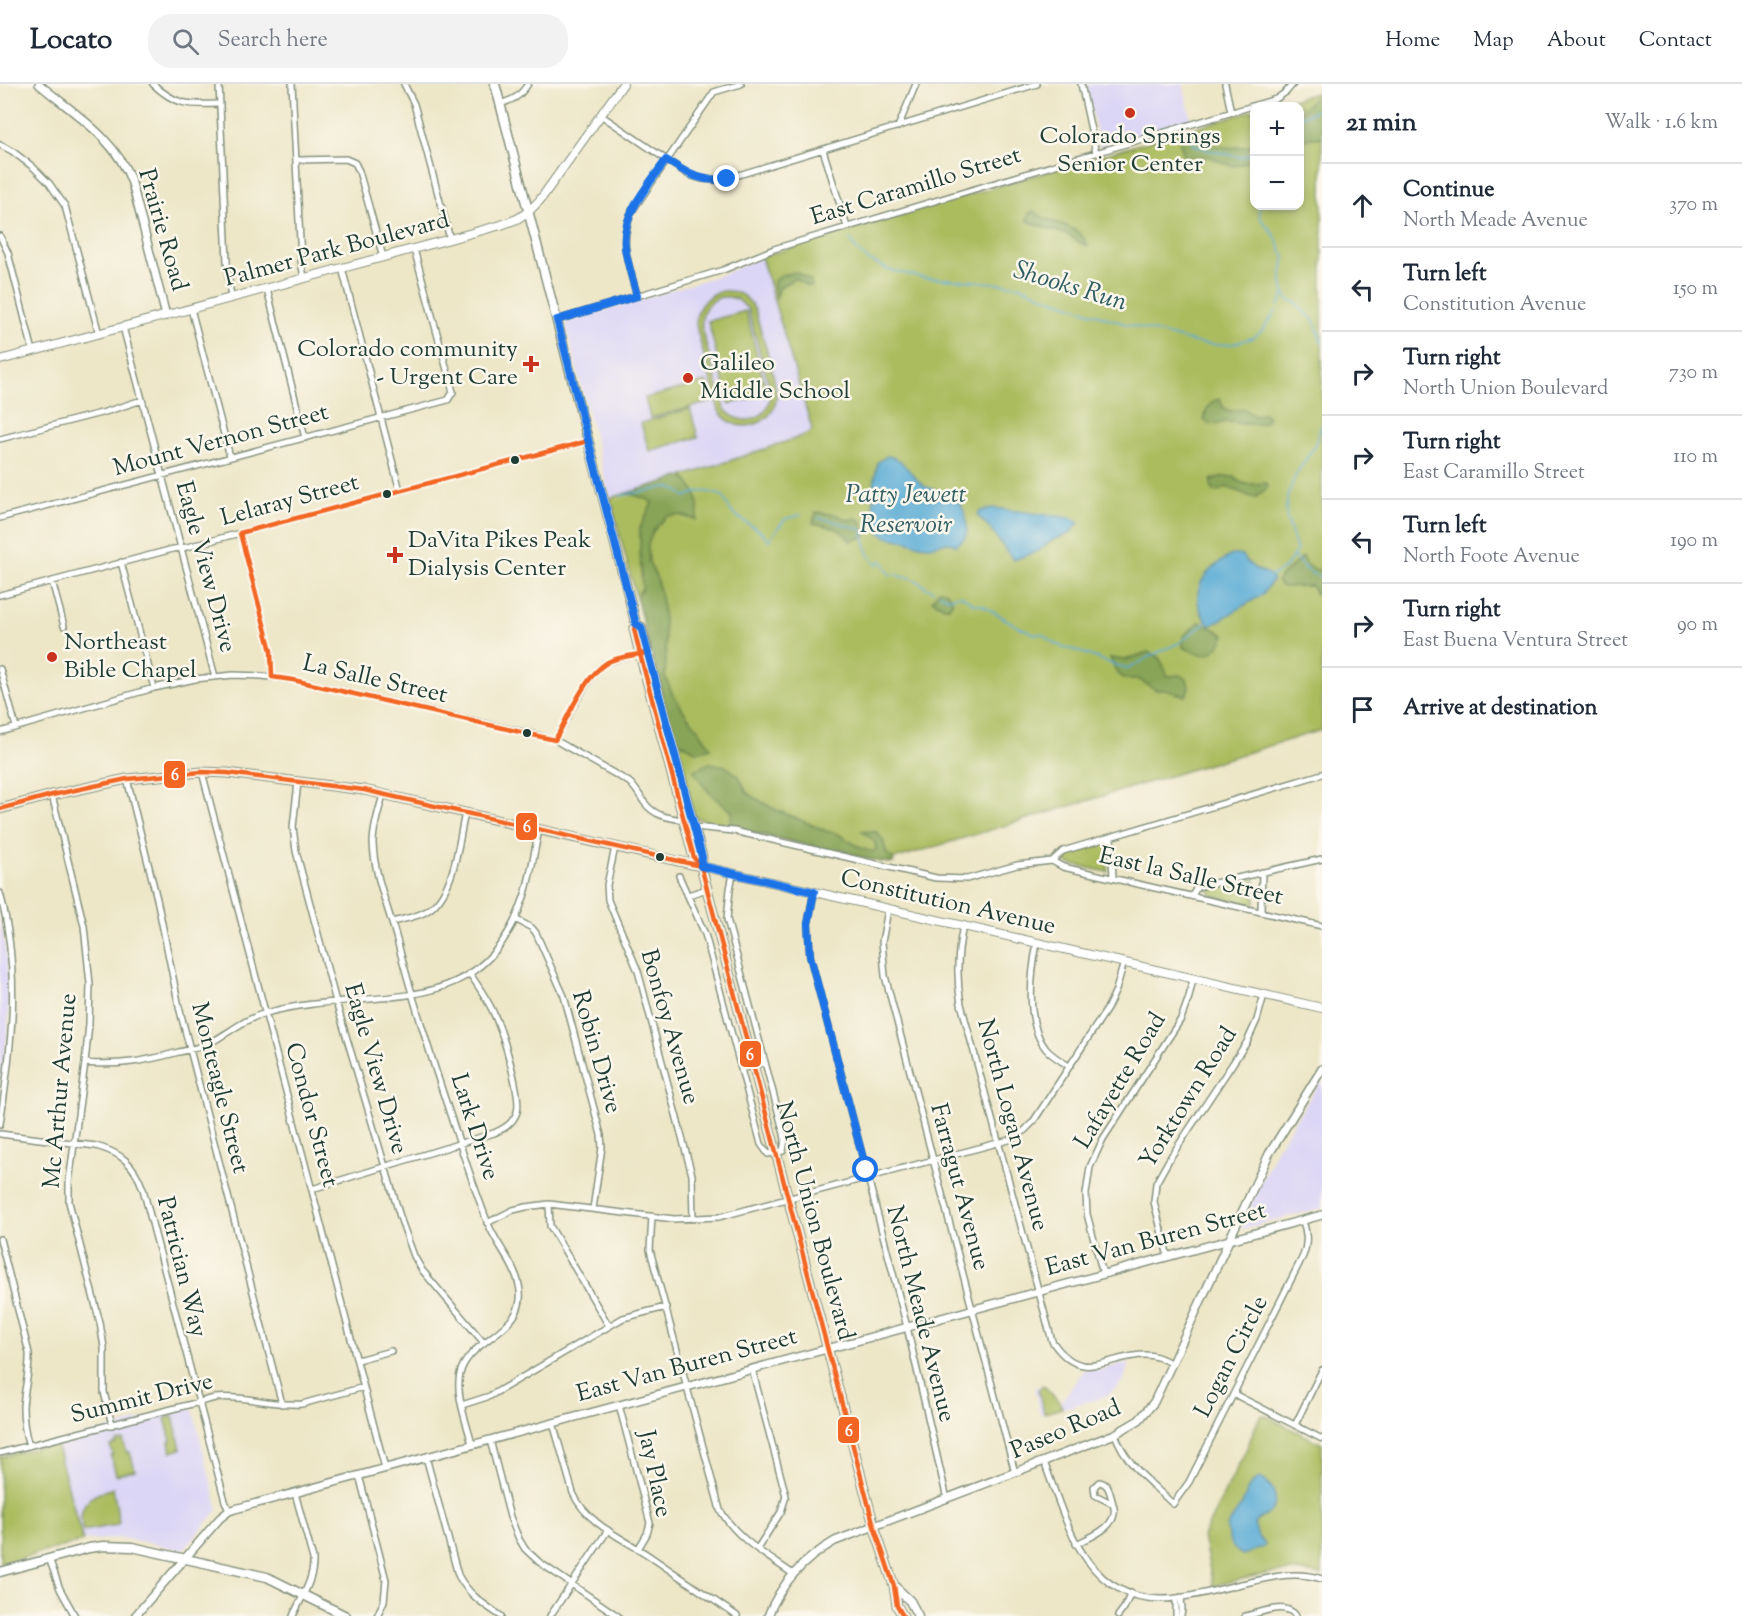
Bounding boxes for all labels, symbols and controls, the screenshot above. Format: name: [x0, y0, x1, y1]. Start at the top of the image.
search box: [148, 14, 568, 68]
text: Locato: [30, 21, 112, 61]
icon: search: [169, 25, 202, 58]
text: Search here: [217, 25, 328, 57]
text: Home: [1385, 26, 1440, 56]
text: Map: [1473, 26, 1514, 56]
text: About: [1547, 26, 1606, 56]
text: Contact: [1639, 26, 1712, 56]
map controls: [1250, 102, 1304, 210]
button: +: [1250, 102, 1304, 156]
text: 21 min: [1346, 105, 1417, 142]
marker: Colorado Springs Senior Center: [1123, 106, 1137, 120]
text: Walk · 1.6 km: [1604, 109, 1718, 138]
place label: Colorado Springs Senior Center: [1039, 120, 1221, 182]
street label: East Caramillo Street: [807, 139, 1025, 235]
button: −: [1250, 156, 1304, 210]
street label: Prairie Road: [128, 165, 196, 296]
route end: [713, 165, 739, 191]
text: Continue: [1403, 175, 1494, 207]
icon: ahead: [1346, 189, 1379, 222]
text: 370 m: [1669, 191, 1718, 220]
street label: Palmer Park Boulevard: [221, 203, 454, 296]
text: North Meade Avenue: [1403, 207, 1588, 236]
water label: Shooks Run: [1009, 252, 1132, 322]
text: Turn left: [1403, 259, 1486, 291]
icon: left: [1346, 273, 1379, 306]
text: 150 m: [1673, 275, 1718, 304]
text: Constitution Avenue: [1403, 291, 1586, 320]
place label: Colorado community - Urgent Care: [297, 333, 518, 395]
text: Turn right: [1403, 343, 1500, 375]
place label: Galileo Middle School: [700, 347, 850, 409]
marker: Colorado community - Urgent Care: [522, 355, 540, 373]
icon: right: [1346, 357, 1379, 390]
text: 730 m: [1669, 359, 1718, 388]
marker: Galileo Middle School: [681, 371, 695, 385]
text: North Union Boulevard: [1403, 375, 1608, 404]
street label: Mount Vernon Street: [110, 396, 332, 486]
text: Turn right: [1403, 427, 1500, 459]
icon: right: [1346, 441, 1379, 474]
text: 110 m: [1673, 443, 1718, 472]
unlabelled marker: [509, 454, 521, 466]
text: East Caramillo Street: [1403, 459, 1585, 488]
street label: Lelaray Street: [217, 466, 363, 536]
water label: Patty Jewett Reservoir: [845, 477, 967, 544]
street label: Eagle View Drive: [166, 478, 244, 656]
unlabelled marker: [381, 488, 393, 500]
text: Turn left: [1403, 511, 1486, 543]
place label: DaVita Pikes Peak Dialysis Center: [408, 524, 591, 586]
icon: left: [1346, 525, 1379, 558]
text: 190 m: [1670, 527, 1718, 556]
text: North Foote Avenue: [1403, 543, 1580, 572]
marker: DaVita Pikes Peak Dialysis Center: [386, 546, 404, 564]
text: Turn right: [1403, 595, 1500, 627]
icon: right: [1346, 609, 1379, 642]
text: 90 m: [1677, 611, 1718, 640]
place label: Northeast Bible Chapel: [64, 626, 197, 688]
text: East Buena Ventura Street: [1403, 627, 1628, 656]
street label: La Salle Street: [299, 647, 451, 713]
marker: Northeast Bible Chapel: [45, 650, 59, 664]
icon: arrive: [1346, 693, 1379, 726]
text: Arrive at destination: [1403, 693, 1598, 725]
unlabelled marker: [521, 727, 533, 739]
line badge: 6: [163, 760, 186, 789]
text: 6: [171, 765, 179, 788]
line badge: 6: [515, 812, 538, 841]
text: 6: [523, 817, 531, 840]
street label: East la Salle Street: [1096, 839, 1286, 915]
unlabelled marker: [654, 851, 666, 863]
street label: Constitution Avenue: [837, 862, 1059, 944]
street label: Bonfoy Avenue: [631, 945, 707, 1109]
street label: Eagle View Drive: [334, 980, 416, 1158]
street label: Robin Drive: [562, 987, 630, 1117]
street label: Mc Arthur Avenue: [36, 992, 86, 1190]
street label: Monteagle Street: [181, 999, 257, 1177]
street label: Lafayette Road: [1067, 1006, 1175, 1156]
street label: North Logan Avenue: [967, 1015, 1057, 1235]
street label: Yorktown Road: [1132, 1020, 1246, 1175]
street label: Condor Street: [275, 1039, 347, 1191]
line badge: 6: [739, 1040, 762, 1068]
text: 6: [746, 1045, 754, 1068]
street label: Lark Drive: [441, 1069, 507, 1185]
street label: North Union Boulevard: [766, 1098, 862, 1345]
street label: Farragut Avenue: [920, 1100, 998, 1274]
route start: [852, 1156, 878, 1182]
street label: Patrician Way: [147, 1193, 215, 1341]
street label: East Van Buren Street: [1042, 1194, 1270, 1286]
street label: North Meade Avenue: [877, 1202, 963, 1426]
street label: Logan Circle: [1187, 1290, 1277, 1424]
street label: East Van Buren Street: [573, 1320, 801, 1412]
street label: Summit Drive: [67, 1365, 217, 1433]
street label: Paseo Road: [1005, 1391, 1127, 1469]
line badge: 6: [837, 1416, 860, 1444]
text: 6: [845, 1421, 853, 1444]
street label: Jay Place: [628, 1426, 680, 1520]

